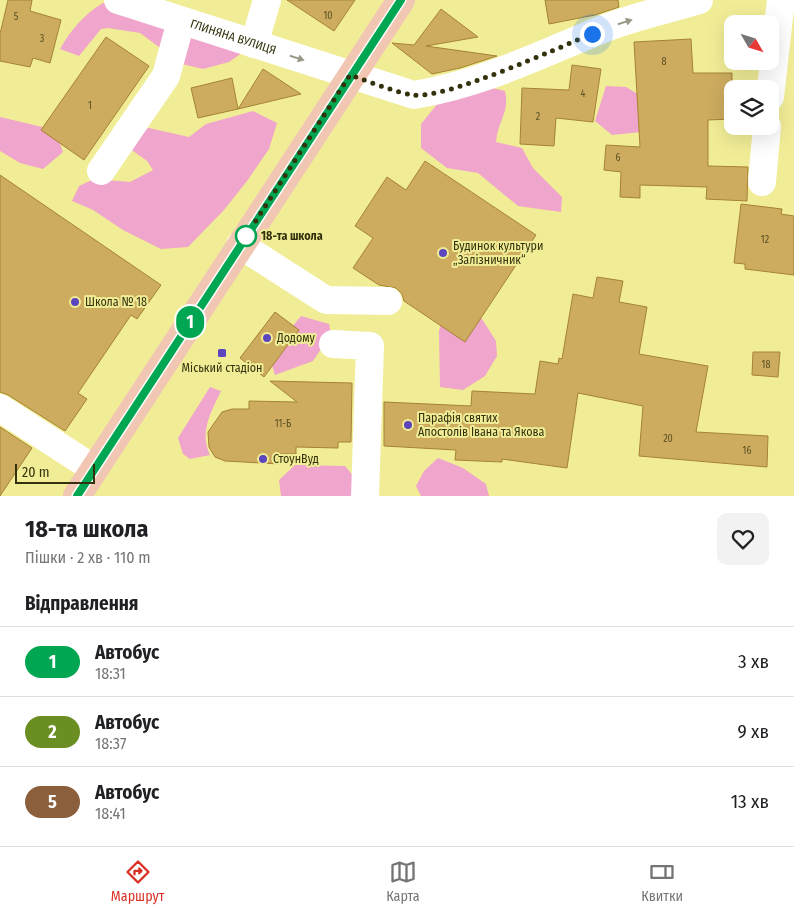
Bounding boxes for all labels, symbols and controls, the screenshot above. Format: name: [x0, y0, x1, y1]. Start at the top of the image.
house number: 10: [323, 10, 333, 22]
house number: 5: [14, 11, 19, 23]
north arrow: [724, 15, 779, 70]
map controls: [724, 15, 779, 135]
street label: ГЛИНЯНА ВУЛИЦЯ: [189, 17, 278, 57]
one-way arrow: [617, 18, 632, 26]
your location: [580, 22, 605, 47]
house number: 3: [40, 33, 45, 45]
one-way arrow: [290, 55, 305, 63]
house number: 8: [662, 56, 667, 68]
button: layers: [724, 80, 779, 135]
house number: 4: [581, 88, 586, 100]
house number: 1: [88, 100, 92, 112]
house number: 2: [536, 111, 541, 123]
house number: 6: [616, 152, 621, 164]
marker: 18-та школа: [235, 225, 257, 247]
place label: 18-та школа: [261, 229, 323, 243]
house number: 12: [761, 234, 770, 246]
place label: Будинок культури „Залізничник“: [453, 239, 543, 267]
marker: Будинок культури „Залізничник“: [437, 247, 449, 259]
place label: Школа № 18: [85, 295, 147, 309]
marker: Школа № 18: [69, 296, 81, 308]
line badge: 1: [174, 306, 206, 338]
text: 1: [186, 311, 194, 333]
place label: Додому: [276, 331, 315, 345]
marker: Додому: [261, 332, 273, 344]
marker: Міський стадіон: [216, 347, 228, 359]
house number: 18: [762, 359, 770, 371]
place label: Міський стадіон: [182, 361, 262, 375]
place label: Парафія святих Апостолів Івана та Якова: [418, 411, 544, 439]
house number: 11-Б: [275, 418, 291, 430]
marker: Парафія святих Апостолів Івана та Якова: [402, 419, 414, 431]
house number: 20: [663, 433, 673, 445]
house number: 16: [743, 445, 751, 457]
place label: СтоунВуд: [273, 452, 319, 466]
marker: СтоунВуд: [257, 453, 269, 465]
scale bar: [15, 461, 95, 484]
text: 20 m: [22, 464, 50, 481]
button: heart: [717, 513, 769, 565]
text: 18-та школа: [25, 515, 148, 543]
text: Пішки · 2 хв · 110 m: [25, 548, 151, 567]
text: Відправлення: [25, 592, 138, 615]
text: Автобус: [95, 641, 159, 664]
text: 3 хв: [738, 650, 769, 673]
text: 1: [49, 651, 56, 673]
text: 18:31: [95, 664, 126, 683]
text: Автобус: [95, 711, 159, 734]
text: 9 хв: [737, 720, 769, 743]
text: 2: [48, 721, 57, 743]
text: 18:37: [95, 734, 126, 753]
text: Автобус: [95, 781, 159, 804]
text: 13 хв: [731, 790, 769, 813]
text: 5: [48, 791, 57, 813]
text: 18:41: [95, 804, 126, 823]
tab: Маршрут: [111, 858, 164, 905]
tab: Карта: [386, 858, 420, 905]
tab: Квитки: [641, 858, 683, 905]

